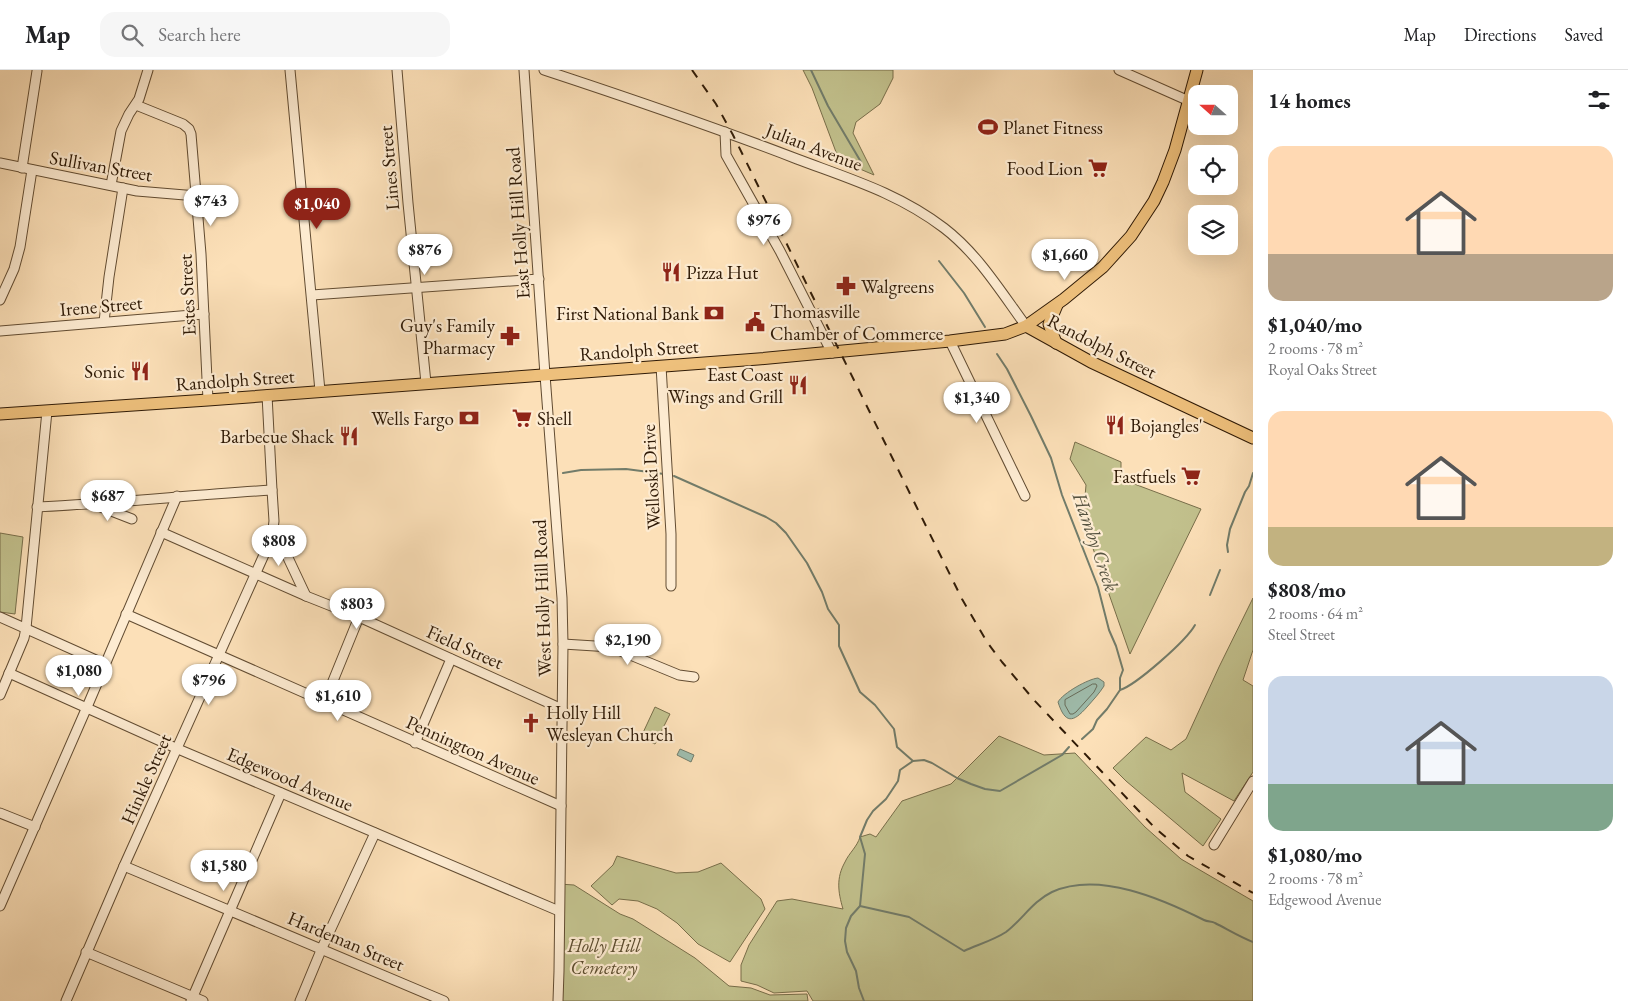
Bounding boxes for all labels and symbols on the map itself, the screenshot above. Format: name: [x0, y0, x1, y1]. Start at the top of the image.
north arrow: [1188, 85, 1238, 135]
place label: Planet Fitness: [1003, 115, 1103, 140]
street label: Julian Avenue: [760, 116, 866, 177]
sports icon: Planet Fitness: [977, 116, 999, 138]
street label: Lines Street: [373, 125, 405, 211]
street label: Sullivan Street: [48, 145, 154, 187]
street label: East Holly Hill Road: [500, 146, 536, 300]
place label: Food Lion: [1006, 156, 1083, 181]
supermarket icon: Food Lion: [1087, 157, 1109, 179]
pin: $743: [181, 184, 241, 227]
pin: $1,040: [276, 188, 358, 230]
pin: $976: [734, 204, 794, 246]
pin: $876: [395, 234, 455, 276]
pin: $1,660: [1024, 238, 1106, 281]
street label: Estes Street: [172, 253, 202, 337]
place label: Pizza Hut: [686, 260, 758, 285]
restaurant icon: Pizza Hut: [660, 261, 682, 283]
place label: Walgreens: [861, 274, 934, 299]
pharmacy icon: Walgreens: [835, 275, 857, 297]
street label: Irene Street: [58, 290, 144, 322]
place label: Thomasville Chamber of Commerce: [770, 299, 943, 346]
place label: First National Bank: [556, 301, 700, 326]
bank icon: First National Bank: [703, 302, 725, 324]
street label: Randolph Street: [1043, 308, 1161, 384]
public building icon: Thomasville Chamber of Commerce: [744, 311, 766, 333]
place label: Guy's Family Pharmacy: [400, 313, 496, 360]
pharmacy icon: Guy's Family Pharmacy: [499, 325, 521, 347]
street label: Randolph Street: [579, 333, 699, 367]
place label: Sonic: [84, 359, 125, 384]
restaurant icon: Sonic: [129, 360, 151, 382]
place label: East Coast Wings and Grill: [668, 362, 783, 409]
street label: Randolph Street: [175, 363, 295, 397]
restaurant icon: East Coast Wings and Grill: [787, 374, 809, 396]
pin: $1,340: [936, 382, 1018, 424]
place label: Wells Fargo: [371, 406, 454, 431]
place label: Shell: [537, 406, 573, 431]
bank icon: Wells Fargo: [458, 407, 480, 429]
supermarket icon: Shell: [511, 407, 533, 429]
place label: Bojangles': [1130, 413, 1203, 438]
restaurant icon: Bojangles': [1104, 414, 1126, 436]
place label: Barbecue Shack: [220, 424, 335, 449]
street label: Welloski Drive: [636, 424, 666, 530]
restaurant icon: Barbecue Shack: [338, 425, 360, 447]
place label: Fastfuels: [1113, 464, 1176, 489]
supermarket icon: Fastfuels: [1180, 465, 1202, 487]
pin: $687: [78, 480, 138, 522]
water label: Hamby Creek: [1067, 488, 1125, 595]
street label: West Holly Hill Road: [527, 519, 557, 677]
pin: $808: [249, 524, 309, 567]
pin: $803: [327, 588, 387, 630]
street label: Field Street: [423, 619, 507, 675]
pin: $2,190: [587, 624, 669, 666]
pin: $1,080: [38, 654, 120, 697]
pin: $796: [179, 664, 239, 706]
pin: $1,610: [297, 680, 379, 722]
place label: Holly Hill Wesleyan Church: [546, 700, 674, 747]
street label: Pennington Avenue: [402, 709, 544, 791]
church icon: Holly Hill Wesleyan Church: [520, 712, 542, 734]
street label: Hinkle Street: [115, 730, 177, 828]
street label: Edgewood Avenue: [223, 741, 357, 817]
pin: $1,580: [183, 850, 265, 892]
street label: Hardeman Street: [284, 905, 408, 977]
park label: Holly Hill Cemetery: [566, 933, 641, 980]

